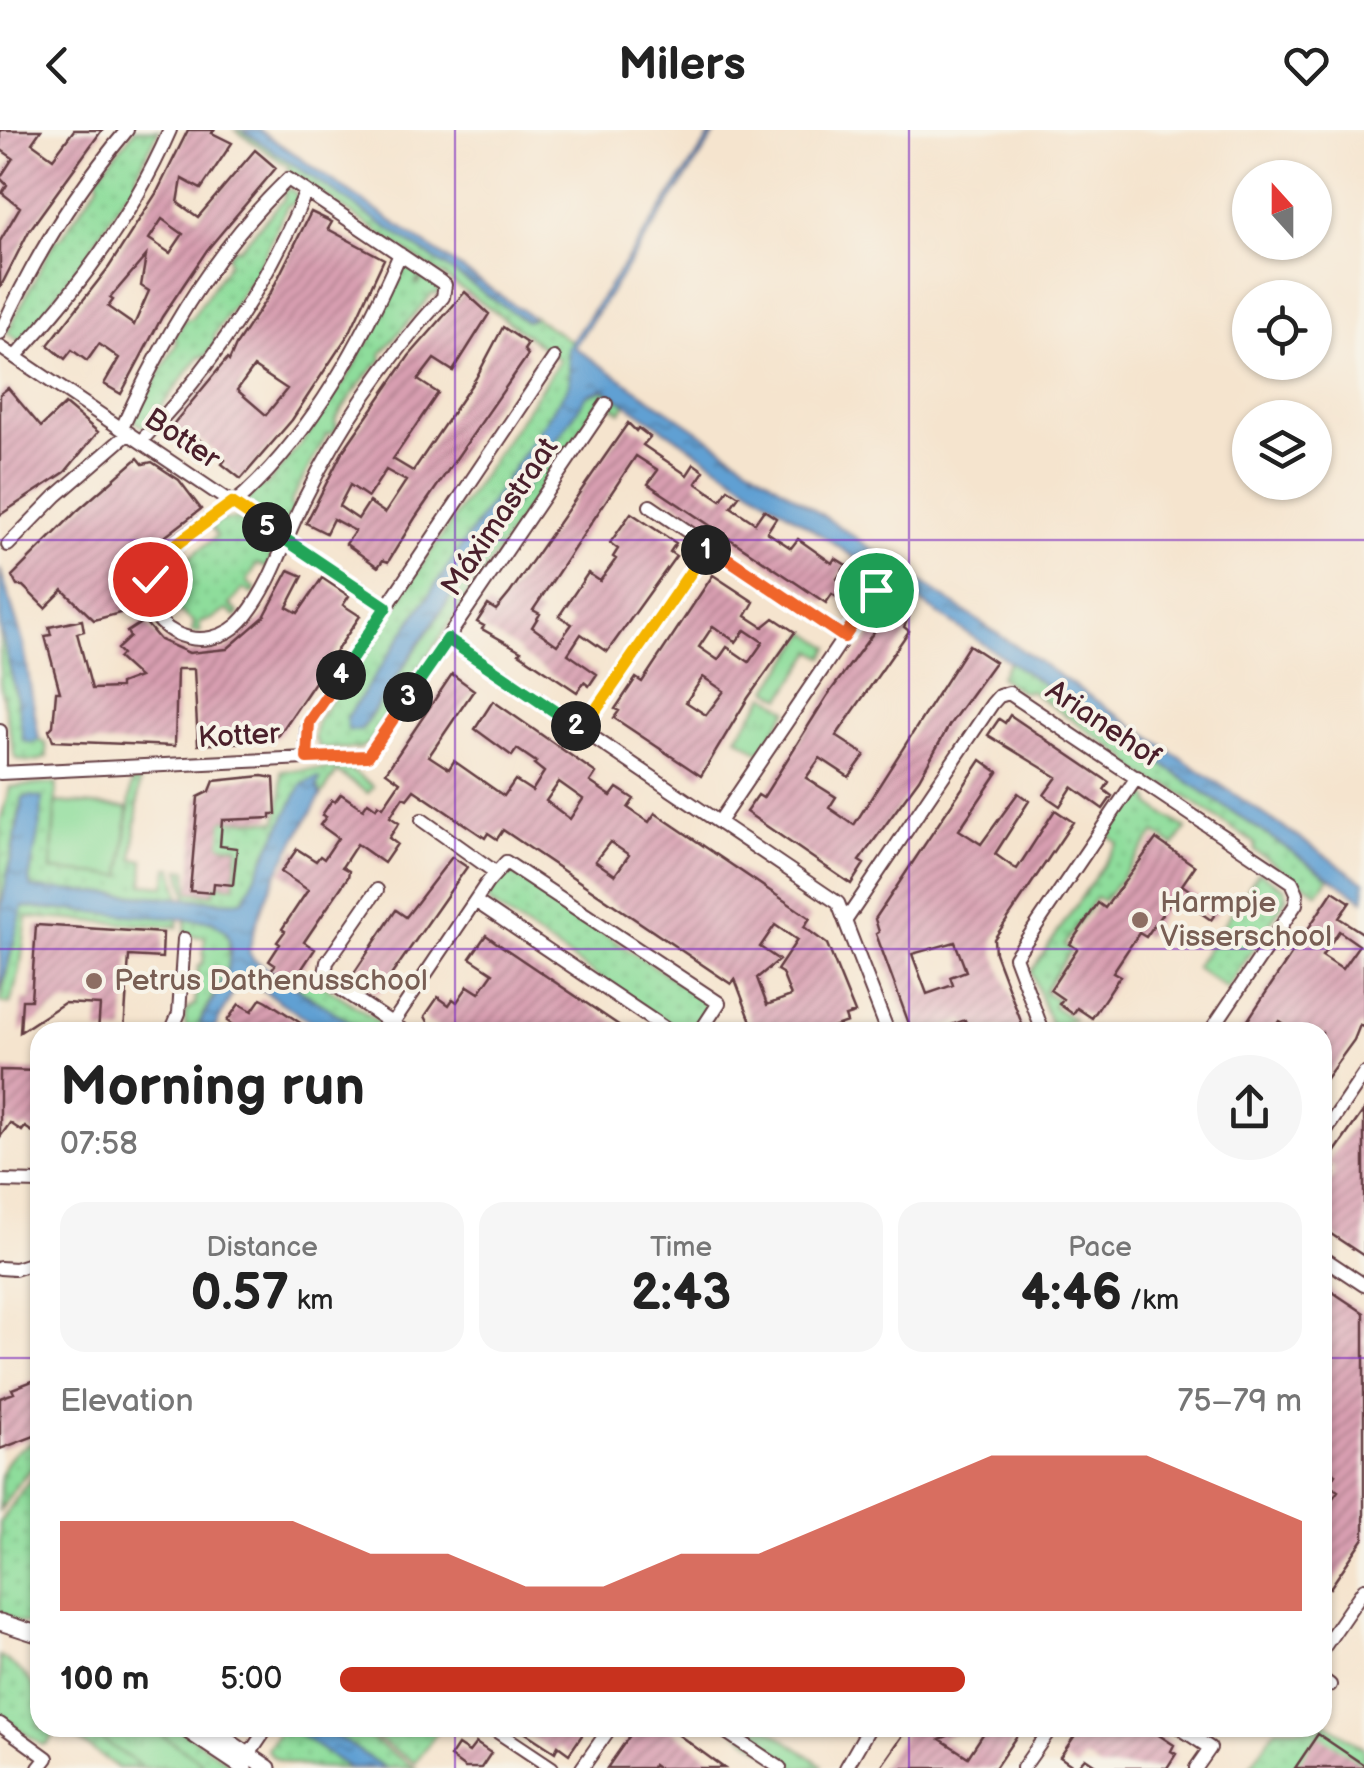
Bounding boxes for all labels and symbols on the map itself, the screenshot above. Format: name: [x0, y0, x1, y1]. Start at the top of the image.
north arrow: [1232, 160, 1332, 260]
street label: Botter: [137, 401, 228, 478]
street label: Máximastraat: [434, 431, 566, 603]
pin: 5: [242, 502, 292, 552]
pin: 1: [681, 525, 731, 575]
pin: [108, 537, 193, 622]
pin: [834, 548, 919, 633]
pin: 4: [316, 650, 366, 700]
pin: 3: [383, 672, 433, 722]
street label: Arianehof: [1039, 673, 1167, 775]
pin: 2: [551, 701, 601, 751]
street label: Kotter: [197, 716, 282, 756]
place label: Harmpje Visserschool: [1160, 885, 1332, 955]
marker: Harmpje Visserschool: [1129, 909, 1151, 931]
place label: Petrus Dathenusschool: [114, 963, 428, 999]
marker: Petrus Dathenusschool: [83, 970, 105, 992]

